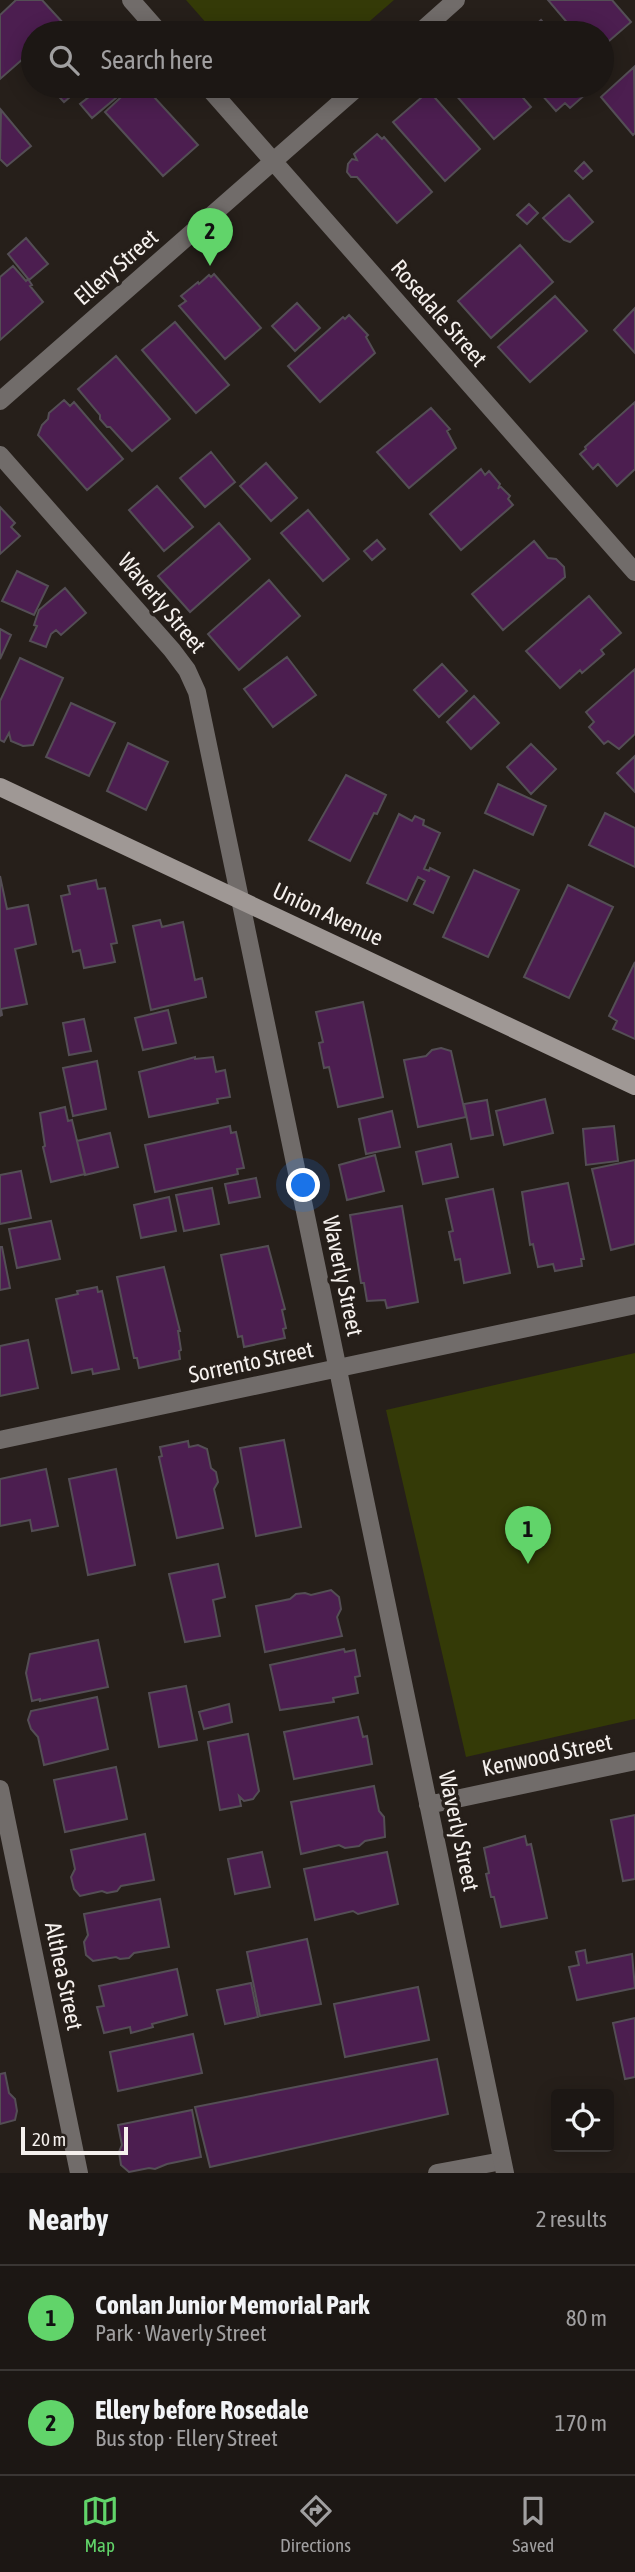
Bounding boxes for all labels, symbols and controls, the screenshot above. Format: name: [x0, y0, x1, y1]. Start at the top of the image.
search box: [21, 21, 614, 98]
icon: search: [45, 41, 83, 79]
text: Search here: [101, 45, 213, 75]
pin: 2: [187, 208, 233, 266]
street label: Ellery Street: [69, 224, 163, 310]
street label: Rosedale Street: [386, 255, 492, 371]
street label: Waverly Street: [113, 548, 211, 658]
street label: Union Avenue: [269, 877, 387, 951]
your location: [286, 1168, 320, 1202]
street label: Waverly Street: [318, 1214, 368, 1338]
street label: Sorrento Street: [186, 1336, 316, 1388]
pin: 1: [505, 1506, 551, 1564]
street label: Kenwood Street: [480, 1729, 614, 1781]
street label: Waverly Street: [434, 1769, 484, 1893]
street label: Althea Street: [40, 1920, 88, 2032]
map controls: [551, 2089, 614, 2152]
button: locate: [551, 2089, 614, 2152]
scale bar: [21, 2124, 128, 2156]
text: 20 m: [32, 2128, 66, 2150]
text: Nearby: [28, 2202, 108, 2236]
text: 2 results: [536, 2206, 607, 2232]
text: Conlan Junior Memorial Park: [95, 2290, 369, 2320]
text: 1: [46, 2305, 56, 2331]
text: 80 m: [566, 2305, 607, 2331]
text: Park · Waverly Street: [95, 2320, 267, 2346]
text: Ellery before Rosedale: [95, 2395, 309, 2425]
text: 2: [46, 2410, 56, 2436]
text: 170 m: [555, 2410, 607, 2436]
text: Bus stop · Ellery Street: [95, 2425, 278, 2451]
tab: Map: [81, 2492, 119, 2556]
tab: Directions: [280, 2492, 351, 2556]
tab: Saved: [512, 2492, 554, 2556]

